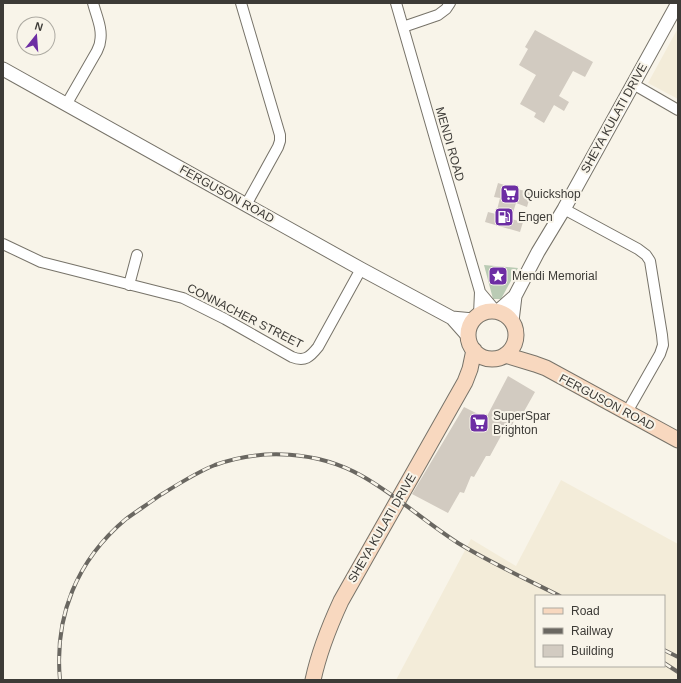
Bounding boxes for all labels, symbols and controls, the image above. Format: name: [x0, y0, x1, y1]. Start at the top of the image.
north arrow: [16, 16, 56, 56]
text: N: [33, 20, 45, 33]
street label: SHEYA KULATI DRIVE: [578, 61, 650, 175]
street label: MENDI ROAD: [433, 105, 467, 183]
street label: FERGUSON ROAD: [177, 162, 277, 226]
supermarket icon: Quickshop: [499, 183, 521, 205]
place label: Quickshop: [524, 187, 581, 201]
fuel station icon: Engen: [493, 206, 515, 228]
place label: Engen: [518, 210, 553, 224]
place icon: Mendi Memorial: [487, 265, 509, 287]
place label: Mendi Memorial: [512, 269, 597, 283]
street label: CONNACHER STREET: [185, 281, 306, 352]
street label: FERGUSON ROAD: [557, 371, 657, 433]
place label: SuperSpar Brighton: [493, 409, 550, 437]
supermarket icon: SuperSpar Brighton: [468, 412, 490, 434]
street label: SHEYA KULATI DRIVE: [345, 471, 419, 585]
legend: [535, 595, 665, 667]
text: Road: [571, 604, 600, 618]
text: Railway: [571, 624, 613, 638]
text: Building: [571, 644, 614, 658]

